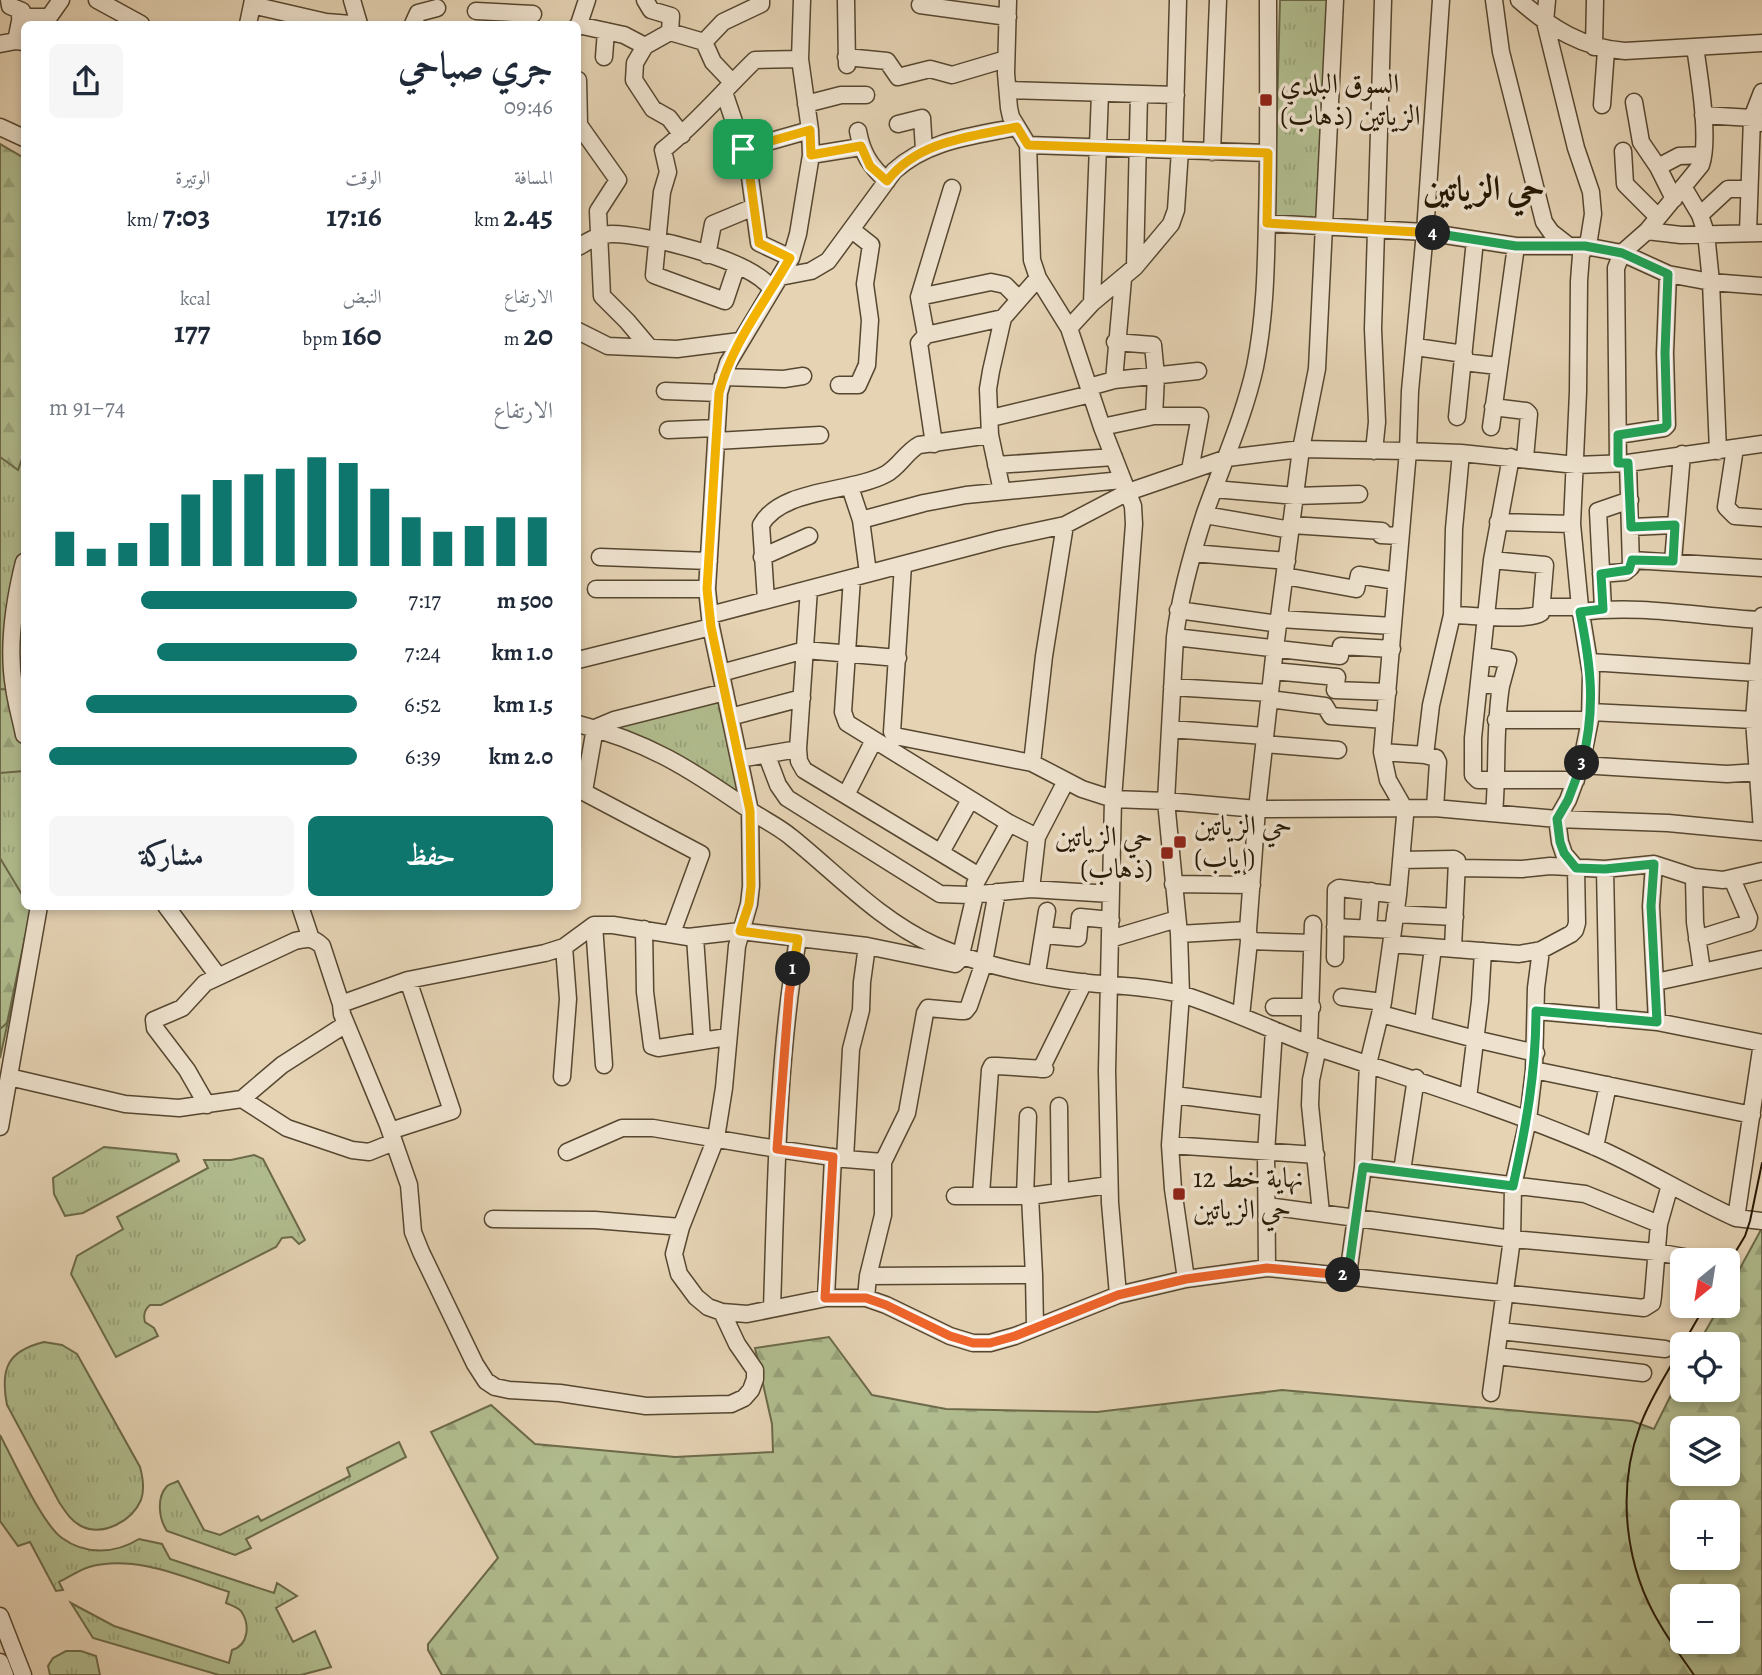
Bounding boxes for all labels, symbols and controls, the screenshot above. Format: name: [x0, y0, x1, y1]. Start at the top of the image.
text: جري صباحي: [398, 39, 553, 91]
button: share: [49, 44, 123, 118]
place label: السوق البلدي الزياتين (ذهاب): [1280, 65, 1421, 135]
text: 09:46: [504, 91, 553, 122]
marker: السوق البلدي الزياتين (ذهاب): [1258, 92, 1274, 108]
pin: [713, 119, 773, 179]
icon: arrive: [724, 130, 762, 168]
district label: حي الزياتين: [1423, 164, 1545, 217]
text: الوتيرة: [175, 165, 210, 191]
text: الوقت: [345, 165, 382, 191]
text: المسافة: [514, 165, 553, 191]
text: 7:03: [162, 196, 210, 236]
text: 17:16: [326, 196, 382, 236]
text: 2.45: [503, 196, 553, 236]
text: /km: [127, 207, 162, 233]
text: km: [474, 207, 503, 233]
pin: 4: [1416, 216, 1450, 250]
text: 4: [1428, 219, 1437, 245]
text: النبض: [343, 284, 382, 310]
text: الارتفاع: [504, 284, 553, 310]
text: kcal: [180, 286, 210, 312]
text: 177: [174, 312, 210, 352]
text: 160: [342, 315, 382, 355]
text: 20: [523, 315, 553, 355]
text: bpm: [303, 326, 342, 352]
text: m: [504, 326, 523, 352]
text: 74–91 m: [49, 392, 125, 423]
text: الارتفاع: [493, 395, 553, 426]
text: 7:17: [408, 585, 441, 616]
text: 500 m: [497, 585, 553, 616]
text: 7:24: [405, 637, 441, 668]
text: 1.0 km: [492, 637, 553, 668]
text: 6:52: [404, 689, 441, 720]
text: 1.5 km: [493, 689, 553, 720]
text: 6:39: [405, 741, 441, 772]
text: 2.0 km: [489, 741, 553, 772]
pin: 3: [1564, 746, 1600, 780]
text: 3: [1577, 749, 1586, 775]
place label: حي الزياتين (إياب): [1194, 807, 1292, 877]
button: مشاركة: [49, 816, 294, 896]
button: حفظ: [308, 816, 553, 896]
place label: حي الزياتين (ذهاب): [1055, 818, 1153, 888]
marker: حي الزياتين (إياب): [1172, 834, 1188, 850]
marker: حي الزياتين (ذهاب): [1159, 845, 1175, 861]
pin: 1: [776, 951, 810, 986]
text: 1: [789, 955, 796, 981]
place label: نهاية خط 12 حي الزياتين: [1193, 1159, 1304, 1232]
marker: نهاية خط 12 حي الزياتين: [1171, 1186, 1187, 1202]
north arrow: [1670, 1248, 1740, 1318]
map controls: [1670, 1248, 1740, 1654]
pin: 2: [1326, 1258, 1360, 1292]
text: 2: [1338, 1261, 1347, 1287]
button: locate: [1670, 1332, 1740, 1402]
button: layers: [1670, 1416, 1740, 1486]
button: +: [1670, 1500, 1740, 1570]
button: −: [1670, 1584, 1740, 1654]

